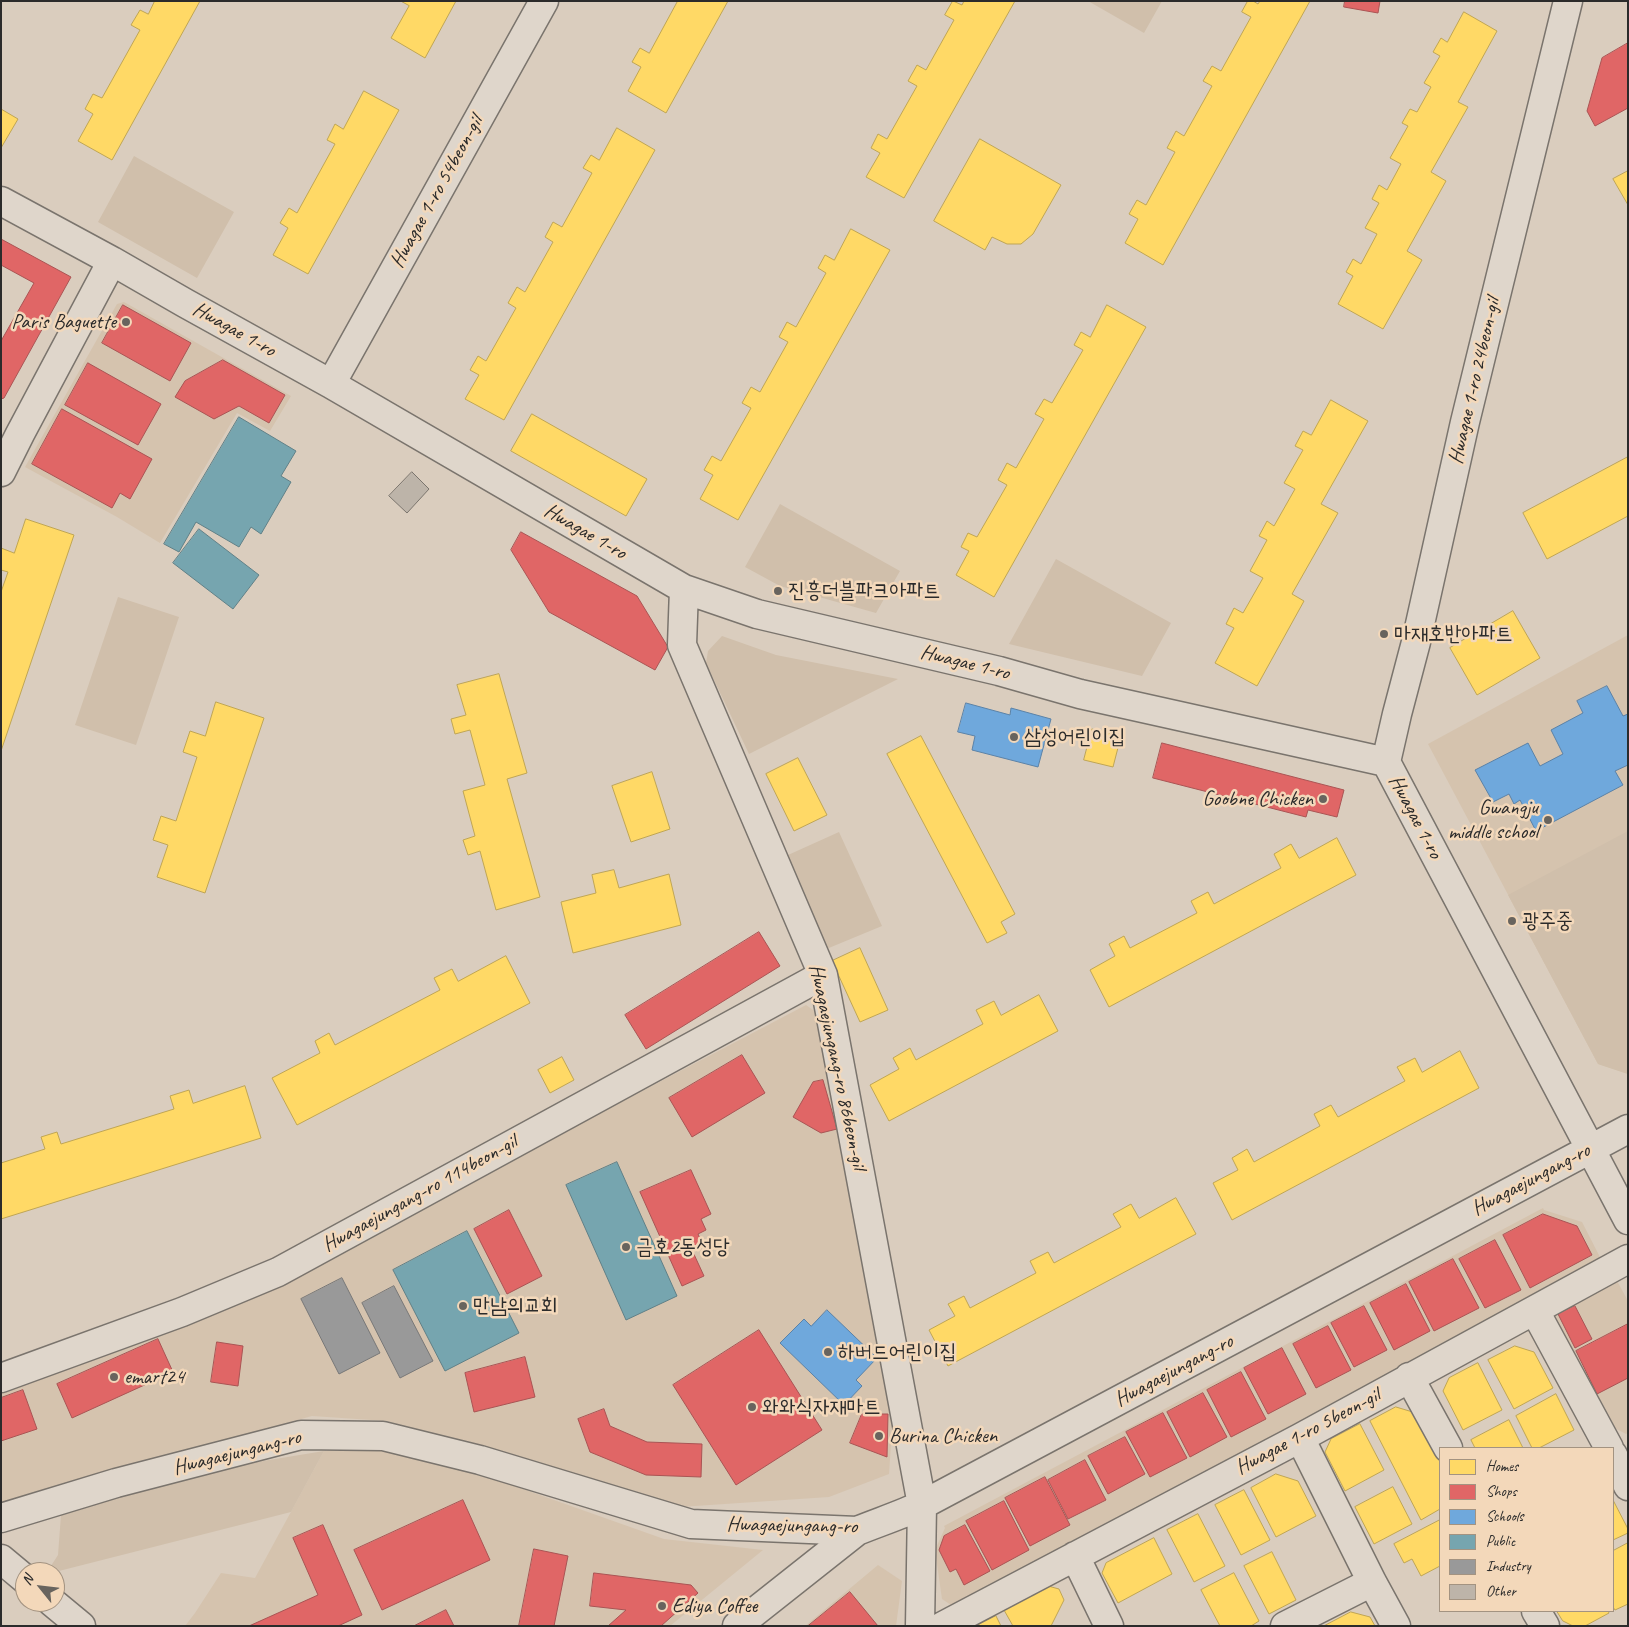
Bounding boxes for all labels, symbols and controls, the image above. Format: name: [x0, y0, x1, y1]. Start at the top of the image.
street label: Hwagae 1-ro 54beon-gil: [385, 112, 489, 272]
street label: Hwagae 1-ro 24beon-gil: [1444, 295, 1506, 467]
street label: Hwagae 1-ro: [188, 297, 280, 363]
place label: Paris Baguette: [11, 309, 116, 335]
marker: Paris Baguette: [120, 316, 132, 328]
street label: Hwagae 1-ro: [539, 498, 631, 566]
place label: 진흥더블파크아파트: [788, 578, 940, 604]
marker: 진흥더블파크아파트: [772, 585, 784, 597]
place label: 마재호반아파트: [1394, 621, 1512, 647]
marker: 마재호반아파트: [1378, 628, 1390, 640]
street label: Hwagae 1-ro: [918, 640, 1012, 686]
place label: 삼성어린이집: [1024, 724, 1125, 750]
marker: 삼성어린이집: [1008, 731, 1020, 743]
street label: Hwagae 1-ro: [1383, 771, 1447, 863]
place label: Goobne Chicken: [1203, 786, 1313, 812]
marker: Goobne Chicken: [1317, 793, 1329, 805]
place label: Gwangju middle school: [1448, 795, 1538, 845]
marker: Gwangju middle school: [1542, 814, 1554, 826]
place label: 광주중: [1522, 908, 1573, 934]
marker: 광주중: [1506, 915, 1518, 927]
street label: Hwagaejungang-ro 86beon-gil: [803, 962, 871, 1172]
street label: Hwagaejungang-ro 114beon-gil: [318, 1130, 522, 1258]
street label: Hwagaejungang-ro: [1467, 1138, 1595, 1222]
place label: 금호2동성당: [636, 1234, 730, 1260]
marker: 금호2동성당: [620, 1241, 632, 1253]
place label: 만남의교회: [473, 1293, 557, 1319]
marker: 만남의교회: [457, 1300, 469, 1312]
street label: Hwagaejungang-ro: [1110, 1329, 1238, 1413]
place label: 하버드어린이집: [838, 1339, 956, 1365]
marker: 하버드어린이집: [822, 1346, 834, 1358]
place label: emart24: [124, 1364, 184, 1390]
marker: emart24: [108, 1371, 120, 1383]
street label: Hwagae 1-ro 5beon-gil: [1231, 1383, 1385, 1481]
place label: 와와식자재마트: [762, 1394, 880, 1420]
marker: 와와식자재마트: [746, 1401, 758, 1413]
place label: Burina Chicken: [889, 1423, 997, 1449]
street label: Hwagaejungang-ro: [171, 1425, 303, 1481]
marker: Burina Chicken: [873, 1430, 885, 1442]
legend: [1439, 1447, 1614, 1612]
text: Homes: [1486, 1457, 1518, 1476]
text: Shops: [1486, 1482, 1517, 1501]
text: Schools: [1486, 1507, 1523, 1526]
street label: Hwagaejungang-ro: [726, 1512, 858, 1540]
text: Public: [1486, 1532, 1515, 1551]
text: Industry: [1486, 1557, 1531, 1576]
north arrow: [15, 1562, 65, 1612]
text: N: [18, 1572, 37, 1588]
text: Other: [1486, 1582, 1516, 1601]
place label: Ediya Coffee: [672, 1593, 757, 1619]
marker: Ediya Coffee: [656, 1600, 668, 1612]

